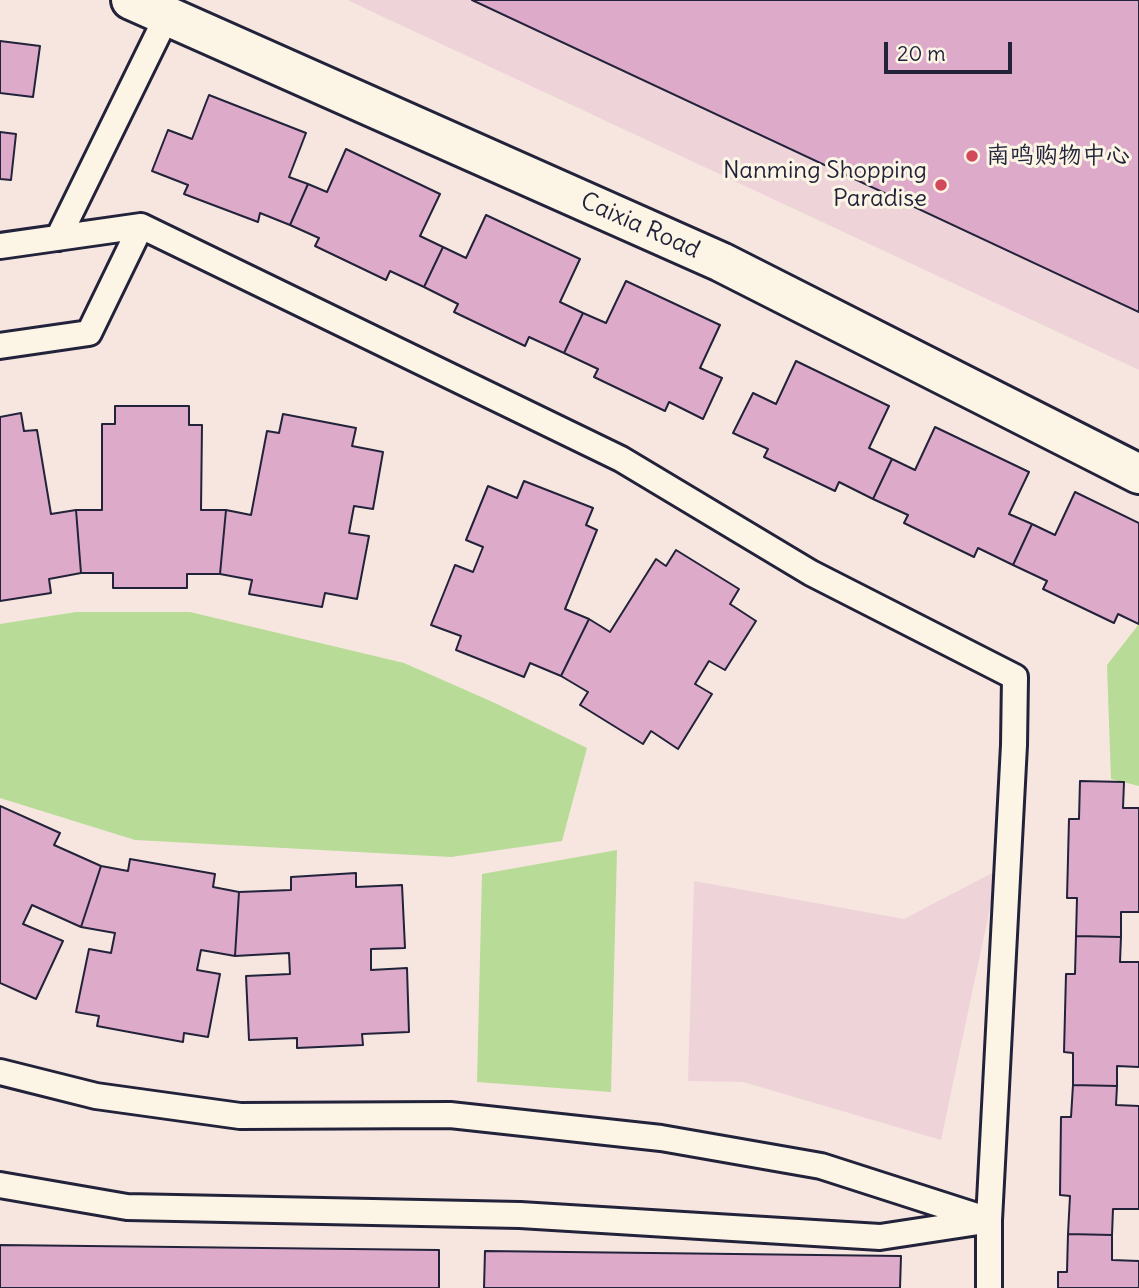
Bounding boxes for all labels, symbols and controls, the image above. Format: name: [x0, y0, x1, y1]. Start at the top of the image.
scale bar: [887, 28, 1015, 72]
text: 20 m: [897, 40, 946, 67]
place label: 南鸣购物中心: [986, 142, 1130, 170]
marker: 南鸣购物中心: [964, 148, 980, 164]
place label: Nanming Shopping Paradise: [723, 157, 927, 213]
marker: Nanming Shopping Paradise: [933, 177, 949, 193]
street label: Caixia Road: [576, 187, 704, 265]

